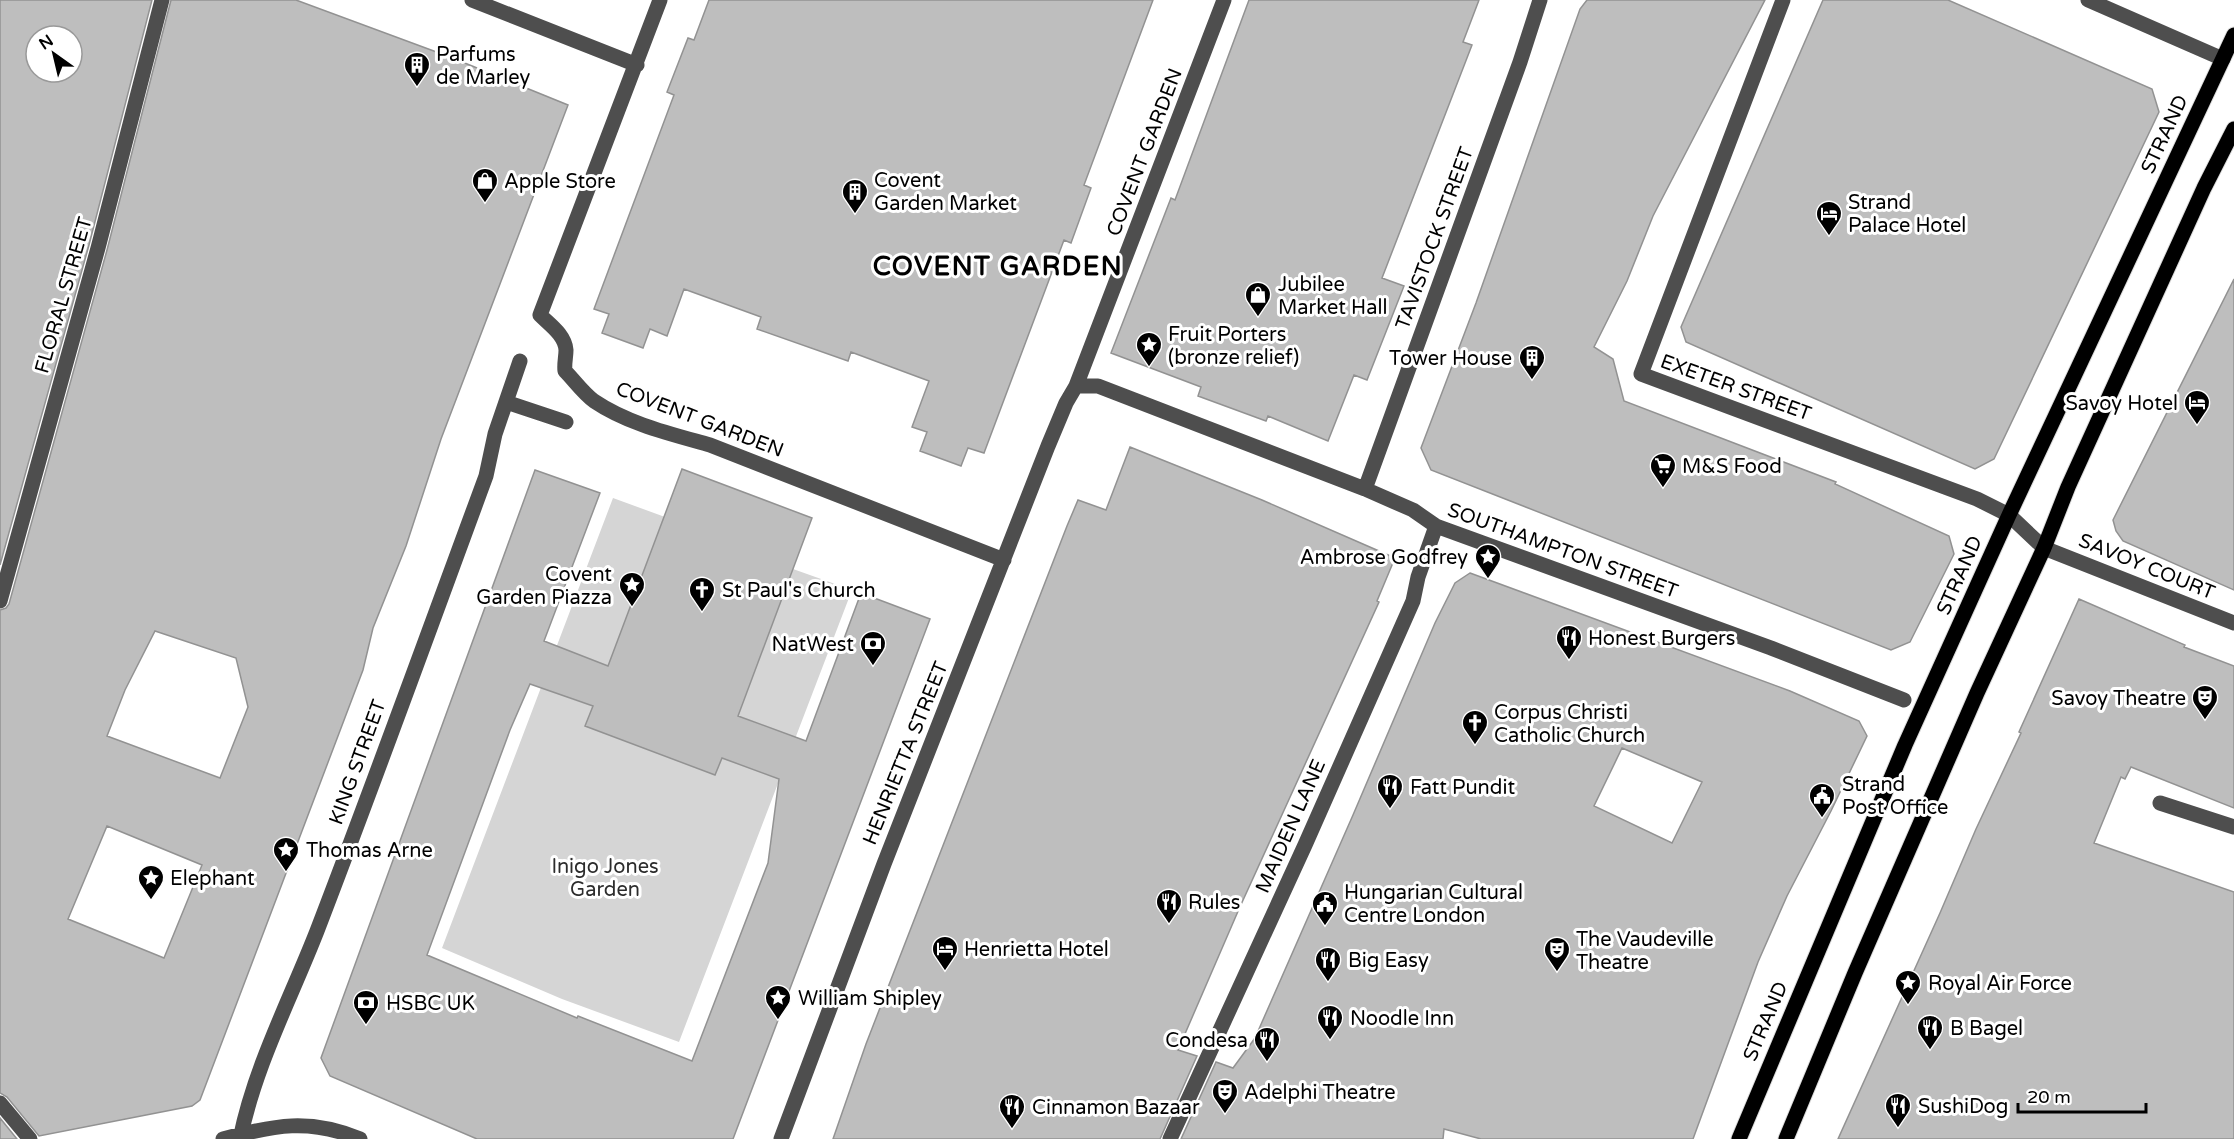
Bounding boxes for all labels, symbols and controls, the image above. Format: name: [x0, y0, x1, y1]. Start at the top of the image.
north arrow: [24, 24, 84, 84]
text: N: [35, 31, 57, 54]
place label: Parfums de Marley: [436, 43, 531, 90]
building icon: Parfums de Marley: [402, 50, 432, 88]
street label: COVENT GARDEN: [1102, 65, 1188, 240]
street label: STRAND: [2136, 91, 2194, 178]
street label: TAVISTOCK STREET: [1391, 144, 1479, 333]
shop icon: Apple Store: [470, 166, 500, 204]
place label: Covent Garden Market: [874, 169, 1017, 216]
place label: Apple Store: [504, 170, 616, 194]
building icon: Covent Garden Market: [840, 177, 870, 215]
place label: Strand Palace Hotel: [1848, 191, 1966, 238]
hotel icon: Strand Palace Hotel: [1814, 199, 1844, 237]
street label: FLORAL STREET: [30, 214, 98, 376]
district label: COVENT GARDEN: [873, 251, 1123, 282]
place label: Jubilee Market Hall: [1278, 273, 1387, 320]
shop icon: Jubilee Market Hall: [1243, 280, 1273, 318]
place label: Fruit Porters (bronze relief): [1168, 323, 1299, 370]
place icon: Fruit Porters (bronze relief): [1134, 330, 1164, 368]
building icon: Tower House: [1517, 343, 1547, 381]
place label: Tower House: [1389, 347, 1512, 371]
street label: EXETER STREET: [1657, 349, 1814, 426]
street label: COVENT GARDEN: [612, 377, 787, 463]
hotel icon: Savoy Hotel: [2182, 388, 2212, 426]
place label: Savoy Hotel: [2066, 392, 2178, 416]
supermarket icon: M&S Food: [1648, 451, 1678, 489]
place label: M&S Food: [1682, 455, 1782, 479]
street label: SOUTHAMPTON STREET: [1444, 498, 1681, 604]
street label: SAVOY COURT: [2075, 529, 2218, 605]
street label: STRAND: [1932, 532, 1988, 619]
place icon: Ambrose Godfrey: [1473, 542, 1503, 580]
place label: Ambrose Godfrey: [1300, 546, 1468, 570]
place label: Covent Garden Piazza: [476, 563, 612, 610]
place icon: Covent Garden Piazza: [617, 570, 647, 608]
church icon: St Paul's Church: [687, 575, 717, 613]
place label: St Paul's Church: [722, 579, 876, 603]
restaurant icon: Honest Burgers: [1554, 623, 1584, 661]
place label: Honest Burgers: [1588, 627, 1735, 651]
bank icon: NatWest: [858, 629, 888, 667]
place label: NatWest: [772, 633, 854, 657]
street label: HENRIETTA STREET: [858, 658, 954, 849]
theatre icon: Savoy Theatre: [2190, 683, 2220, 721]
place label: Savoy Theatre: [2051, 687, 2186, 711]
street label: KING STREET: [324, 697, 392, 828]
place label: Corpus Christi Catholic Church: [1494, 701, 1645, 748]
church icon: Corpus Christi Catholic Church: [1460, 708, 1490, 746]
street label: MAIDEN LANE: [1251, 756, 1331, 897]
restaurant icon: Fatt Pundit: [1375, 772, 1405, 810]
place label: Strand Post Office: [1842, 773, 1948, 820]
place label: Fatt Pundit: [1410, 776, 1515, 800]
public building icon: Strand Post Office: [1807, 781, 1837, 819]
place icon: Thomas Arne: [271, 835, 301, 873]
place label: Thomas Arne: [306, 839, 433, 863]
park label: Inigo Jones Garden: [551, 855, 659, 902]
place icon: Elephant: [136, 863, 166, 901]
place label: Elephant: [170, 867, 255, 891]
place label: Hungarian Cultural Centre London: [1344, 881, 1523, 928]
restaurant icon: Rules: [1154, 887, 1184, 925]
public building icon: Hungarian Cultural Centre London: [1310, 889, 1340, 927]
place label: Rules: [1188, 891, 1240, 915]
place label: The Vaudeville Theatre: [1576, 928, 1714, 975]
hotel icon: Henrietta Hotel: [930, 934, 960, 972]
theatre icon: The Vaudeville Theatre: [1542, 935, 1572, 973]
place label: Henrietta Hotel: [964, 938, 1109, 962]
restaurant icon: Big Easy: [1313, 945, 1343, 983]
place label: Big Easy: [1348, 949, 1429, 973]
place icon: Royal Air Force: [1893, 968, 1923, 1006]
place label: Royal Air Force: [1928, 972, 2072, 996]
street label: STRAND: [1738, 978, 1793, 1065]
place icon: William Shipley: [763, 983, 793, 1021]
place label: William Shipley: [798, 987, 942, 1011]
bank icon: HSBC UK: [351, 988, 381, 1026]
place label: HSBC UK: [386, 992, 475, 1016]
restaurant icon: Noodle Inn: [1315, 1003, 1345, 1041]
place label: Noodle Inn: [1350, 1007, 1454, 1031]
restaurant icon: B Bagel: [1915, 1013, 1945, 1051]
place label: B Bagel: [1950, 1017, 2023, 1041]
restaurant icon: Condesa: [1252, 1025, 1282, 1063]
place label: Condesa: [1165, 1029, 1248, 1053]
scale bar: [2018, 1076, 2146, 1114]
theatre icon: Adelphi Theatre: [1210, 1077, 1240, 1115]
place label: Adelphi Theatre: [1244, 1081, 1395, 1105]
text: 20 m: [2027, 1086, 2071, 1108]
restaurant icon: SushiDog: [1883, 1091, 1913, 1129]
restaurant icon: Cinnamon Bazaar: [997, 1092, 1027, 1130]
place label: SushiDog: [1918, 1095, 2008, 1119]
place label: Cinnamon Bazaar: [1032, 1096, 1200, 1120]

